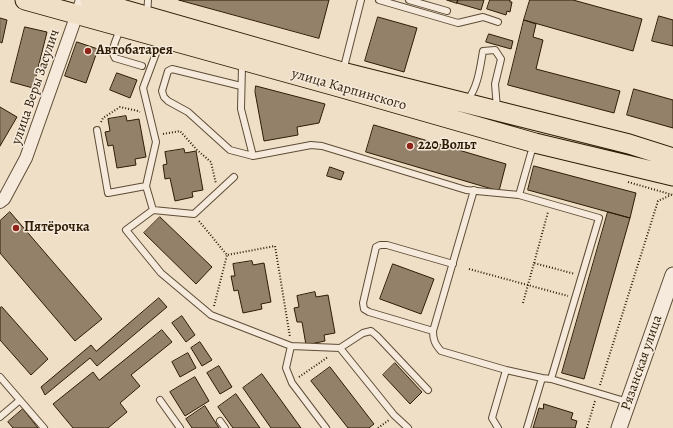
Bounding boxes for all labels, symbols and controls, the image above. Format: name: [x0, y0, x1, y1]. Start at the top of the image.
street label: улица Веры Засулич: [8, 27, 64, 147]
place label: Автобатарея: [96, 43, 173, 59]
marker: Автобатарея: [83, 46, 93, 56]
street label: улица Карпинского: [290, 66, 408, 114]
place label: 220 Вольт: [418, 138, 477, 154]
marker: 220 Вольт: [405, 141, 415, 151]
place label: Пятёрочка: [24, 220, 90, 236]
marker: Пятёрочка: [11, 223, 21, 233]
street label: Рязанская улица: [618, 313, 666, 413]

